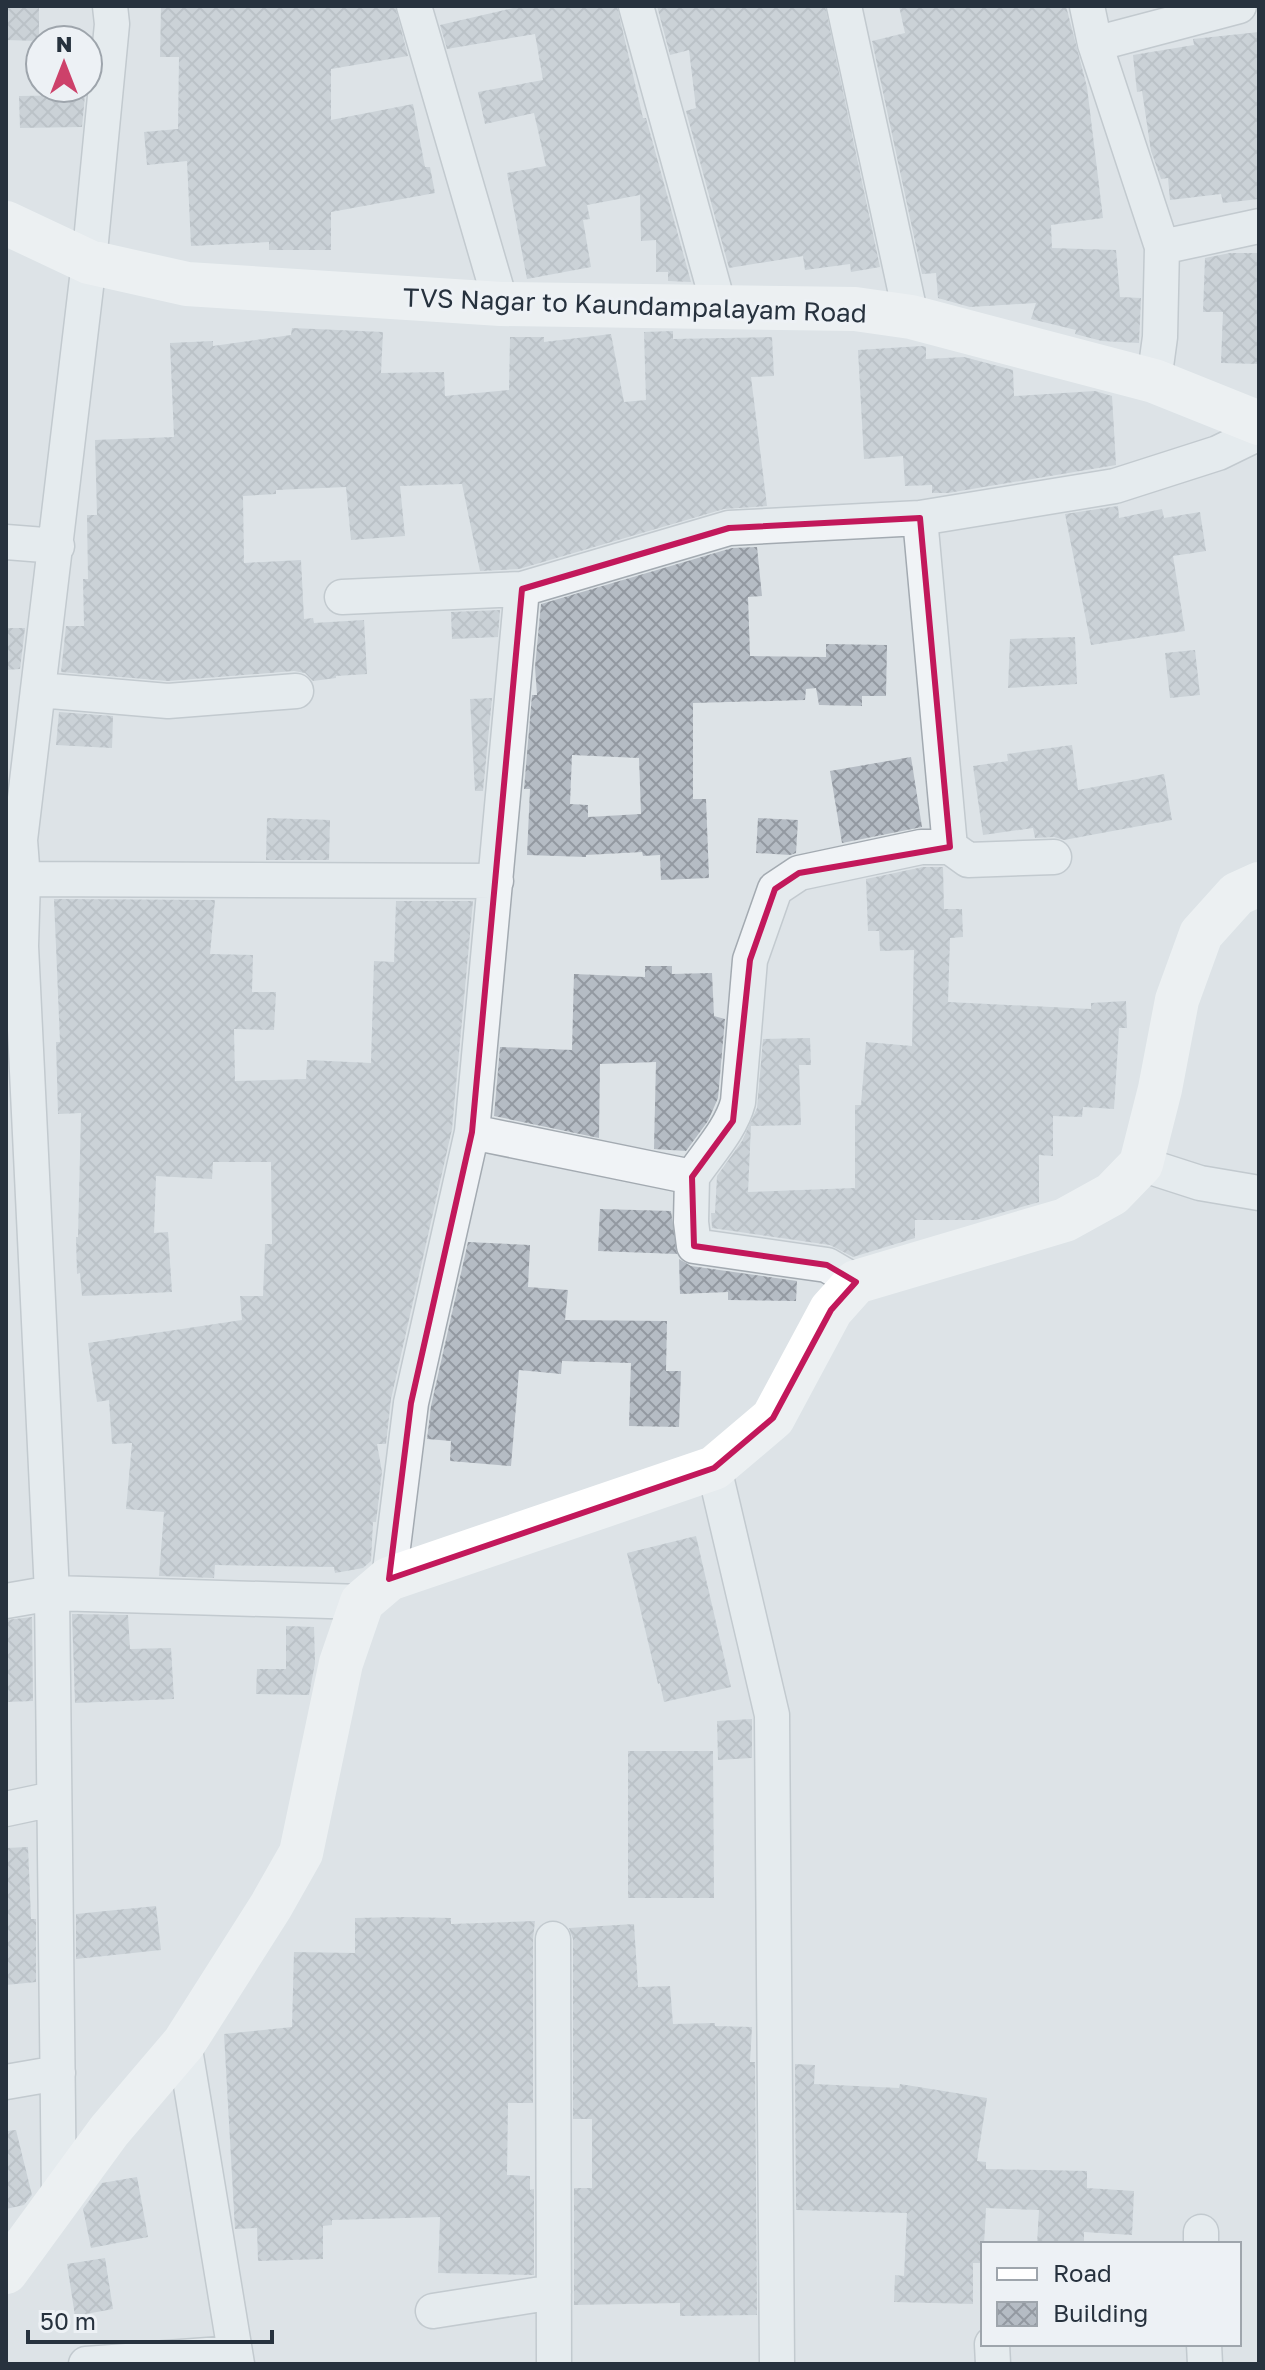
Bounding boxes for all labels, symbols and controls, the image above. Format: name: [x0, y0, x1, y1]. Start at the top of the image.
north arrow: [24, 24, 104, 104]
text: N: [56, 30, 72, 57]
street label: TVS Nagar to Kaundampalayam Road: [403, 281, 867, 329]
legend: [981, 2242, 1241, 2346]
text: Road: [1053, 2258, 1112, 2287]
scale bar: [28, 2294, 272, 2344]
text: Building: [1053, 2298, 1148, 2327]
text: 50 m: [40, 2306, 96, 2335]

